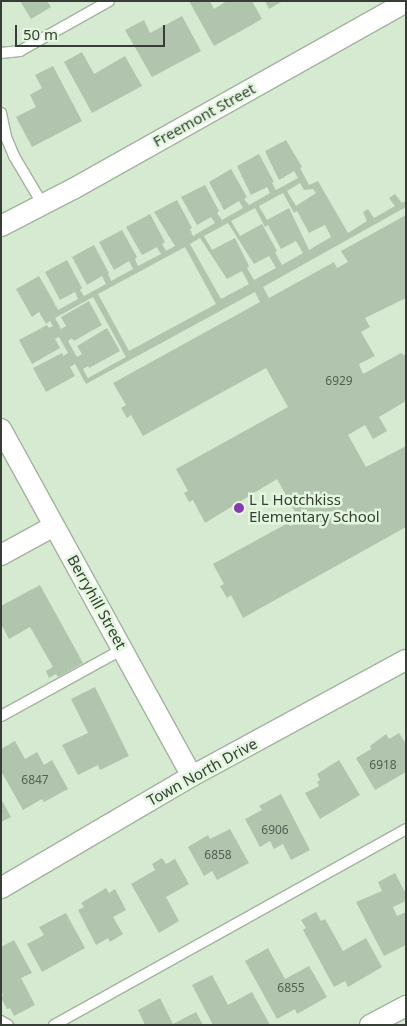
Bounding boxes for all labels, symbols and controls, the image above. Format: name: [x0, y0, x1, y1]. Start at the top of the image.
scale bar: [18, 15, 168, 47]
text: 50 m: [23, 24, 58, 44]
street label: Freemont Street: [150, 79, 258, 151]
house number: 6929: [325, 374, 353, 388]
place label: L L Hotchkiss Elementary School: [249, 490, 380, 525]
marker: L L Hotchkiss Elementary School: [233, 502, 245, 514]
street label: Berryhill Street: [64, 552, 130, 652]
street label: Town North Drive: [144, 734, 260, 810]
house number: 6918: [369, 758, 397, 772]
house number: 6847: [21, 773, 49, 787]
house number: 6906: [261, 823, 289, 837]
house number: 6858: [204, 848, 232, 862]
house number: 6855: [277, 981, 305, 995]

